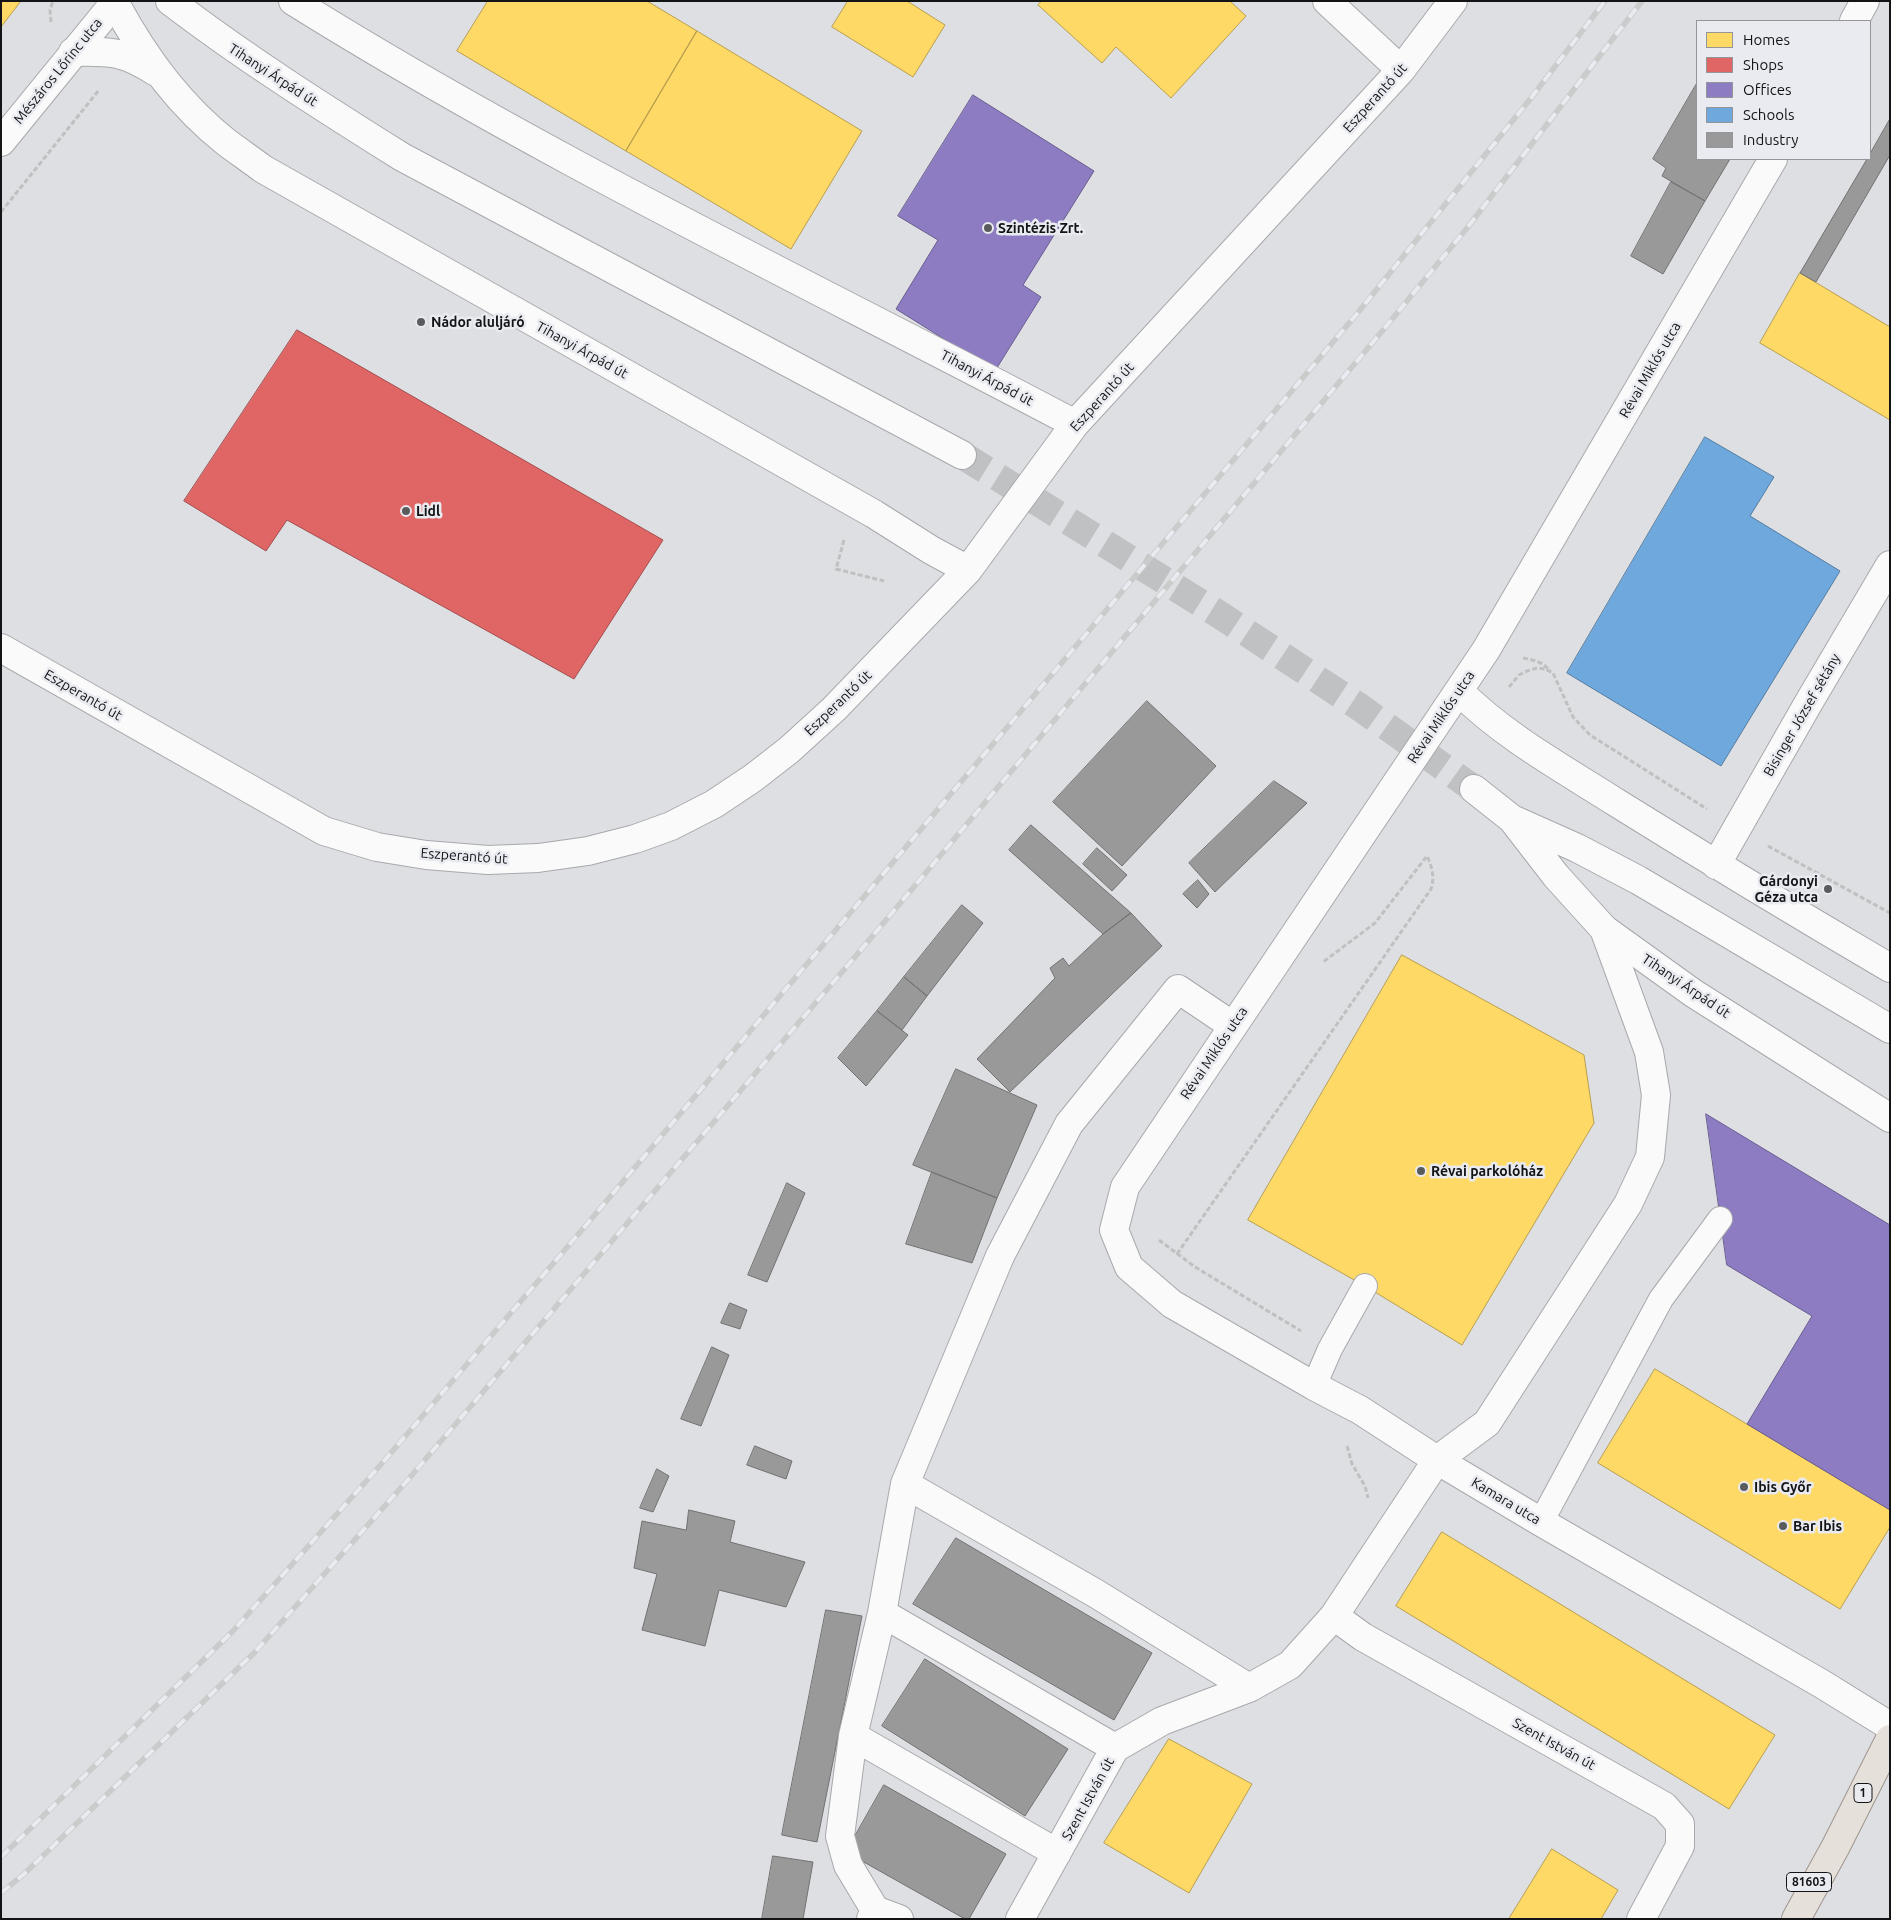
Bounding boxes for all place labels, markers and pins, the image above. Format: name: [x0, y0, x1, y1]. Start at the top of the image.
place label: Szintézis Zrt.: [998, 220, 1083, 236]
marker: Szintézis Zrt.: [982, 222, 994, 234]
place label: Nádor aluljáró: [431, 314, 525, 330]
marker: Nádor aluljáró: [415, 316, 427, 328]
place label: Lidl: [416, 503, 440, 519]
marker: Lidl: [400, 505, 412, 517]
place label: Gárdonyi Géza utca: [1754, 873, 1818, 906]
marker: Gárdonyi Géza utca: [1822, 883, 1834, 895]
place label: Révai parkolóház: [1431, 1163, 1543, 1179]
marker: Révai parkolóház: [1415, 1165, 1427, 1177]
place label: Ibis Győr: [1754, 1479, 1811, 1495]
marker: Ibis Győr: [1738, 1481, 1750, 1493]
place label: Bar Ibis: [1793, 1518, 1842, 1534]
marker: Bar Ibis: [1777, 1520, 1789, 1532]

